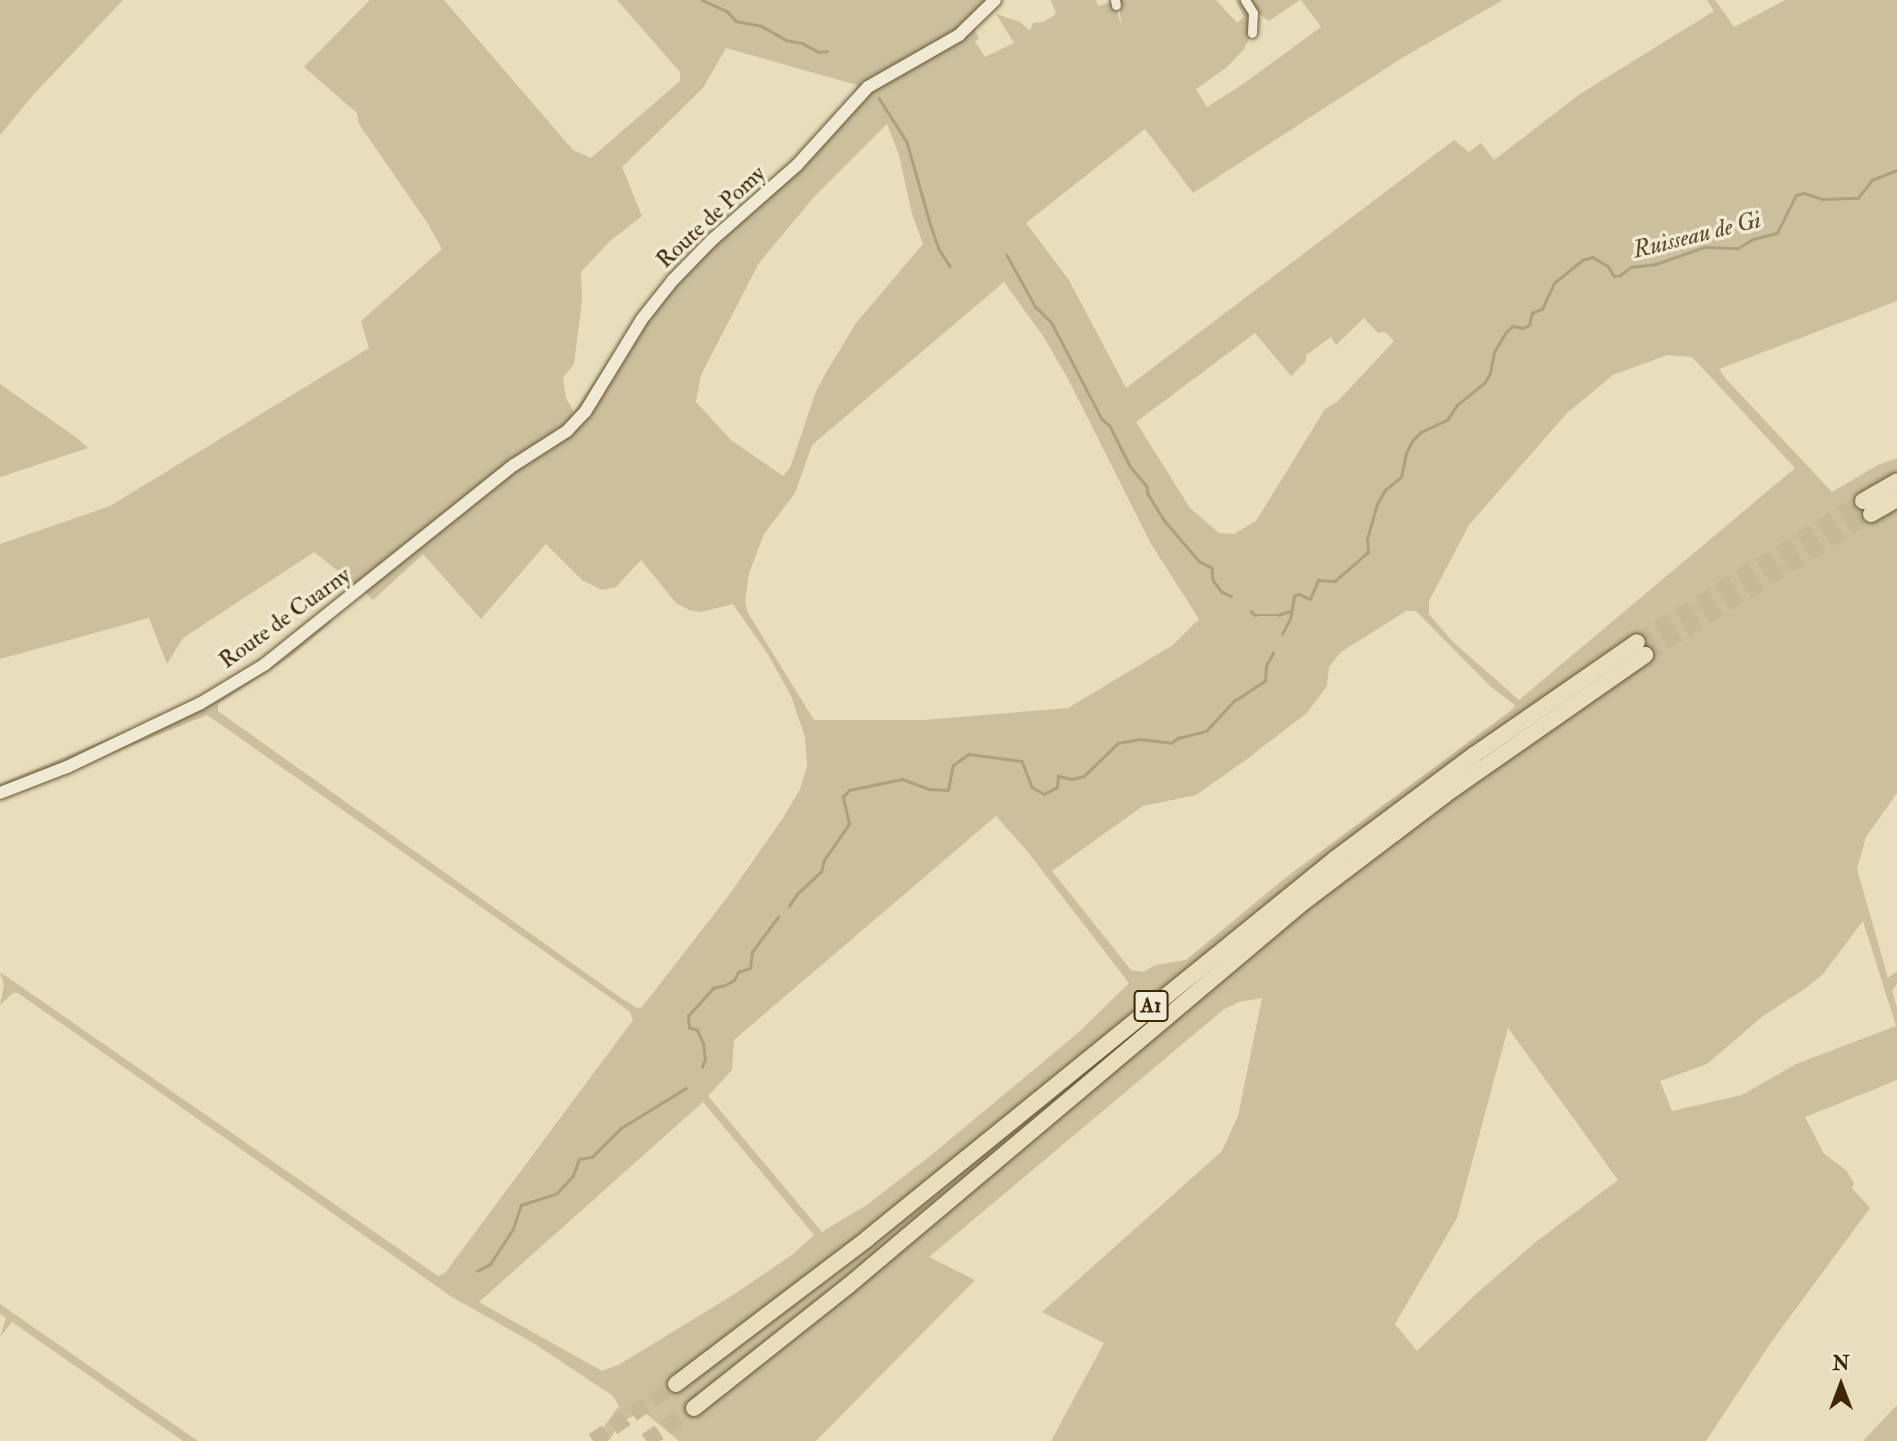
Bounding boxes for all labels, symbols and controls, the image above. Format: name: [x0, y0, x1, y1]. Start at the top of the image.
street label: Route de Pomy: [651, 160, 771, 274]
water label: Ruisseau de Gi: [1630, 205, 1764, 265]
street label: Route de Cuarny: [214, 561, 356, 675]
road number: A1: [1134, 988, 1168, 1024]
north arrow: [1806, 1350, 1876, 1420]
text: N: [1832, 1352, 1850, 1376]

